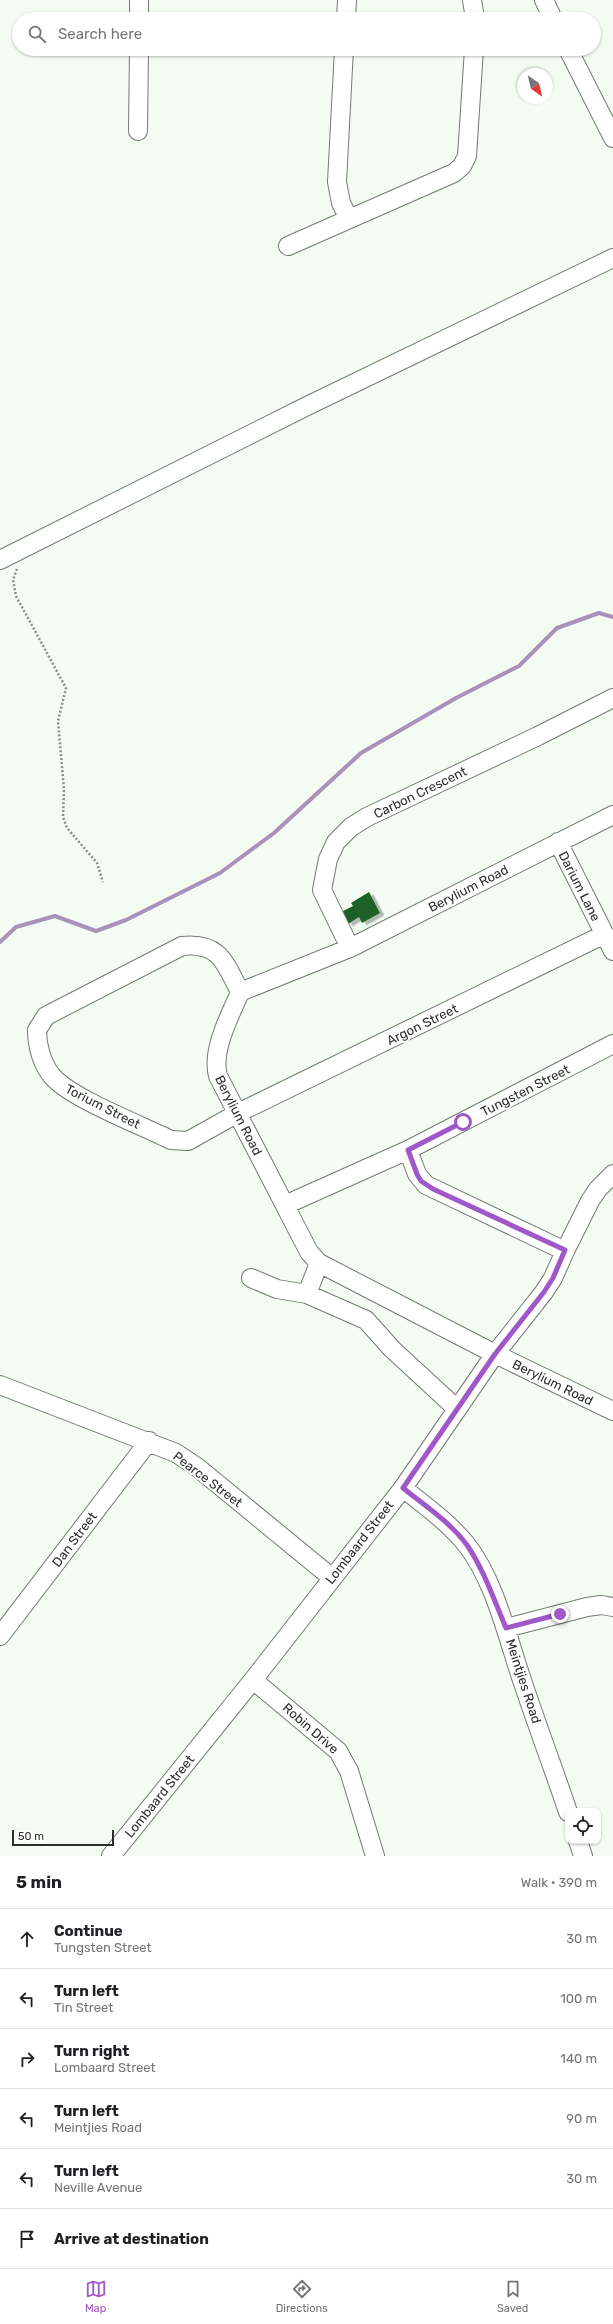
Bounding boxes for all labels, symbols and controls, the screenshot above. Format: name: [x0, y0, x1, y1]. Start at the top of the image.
search box: [12, 12, 601, 56]
icon: search: [26, 23, 48, 45]
text: Search here: [58, 25, 142, 43]
north arrow: [517, 68, 553, 104]
street label: Carbon Crescent: [371, 763, 469, 821]
street label: Darium Lane: [556, 849, 604, 924]
street label: Berylium Road: [426, 862, 511, 915]
street label: Argon Street: [384, 1001, 461, 1049]
street label: Tungsten Street: [478, 1062, 573, 1120]
street label: Berylium Road: [212, 1073, 265, 1158]
street label: Torium Street: [63, 1081, 143, 1132]
route start: [454, 1113, 472, 1131]
street label: Berylium Road: [510, 1356, 596, 1408]
street label: Pearce Street: [170, 1449, 245, 1510]
street label: Lombaard Street: [322, 1498, 397, 1587]
street label: Dan Street: [49, 1509, 100, 1570]
route end: [551, 1605, 569, 1623]
street label: Meintjies Road: [503, 1637, 544, 1725]
street label: Robin Drive: [280, 1700, 342, 1757]
street label: Lombaard Street: [122, 1752, 197, 1841]
map controls: [565, 1808, 601, 1844]
button: locate: [565, 1808, 601, 1844]
scale bar: [12, 1828, 114, 1847]
text: 50 m: [18, 1830, 44, 1843]
text: 5 min: [16, 1872, 62, 1892]
text: Walk · 390 m: [521, 1875, 597, 1890]
text: Continue: [54, 1922, 123, 1940]
icon: ahead: [16, 1928, 38, 1950]
text: 30 m: [566, 1931, 597, 1946]
text: Tungsten Street: [54, 1940, 152, 1955]
text: Turn left: [54, 1982, 119, 2000]
icon: left: [16, 1988, 38, 2010]
text: 100 m: [560, 1991, 597, 2006]
text: Tin Street: [54, 2000, 113, 2015]
text: Turn right: [54, 2042, 129, 2060]
icon: right: [16, 2048, 38, 2070]
text: 140 m: [560, 2051, 597, 2066]
text: Lombaard Street: [54, 2060, 156, 2075]
text: Turn left: [54, 2102, 119, 2120]
icon: left: [16, 2108, 38, 2130]
text: 90 m: [566, 2111, 597, 2126]
text: Meintjies Road: [54, 2120, 142, 2135]
text: Turn left: [54, 2162, 119, 2180]
icon: left: [16, 2168, 38, 2190]
text: 30 m: [566, 2171, 597, 2186]
text: Neville Avenue: [54, 2180, 142, 2195]
icon: arrive: [16, 2228, 38, 2250]
text: Arrive at destination: [54, 2230, 209, 2248]
tab: Map: [85, 2278, 107, 2315]
tab: Directions: [276, 2278, 328, 2315]
tab: Saved: [497, 2278, 528, 2315]

